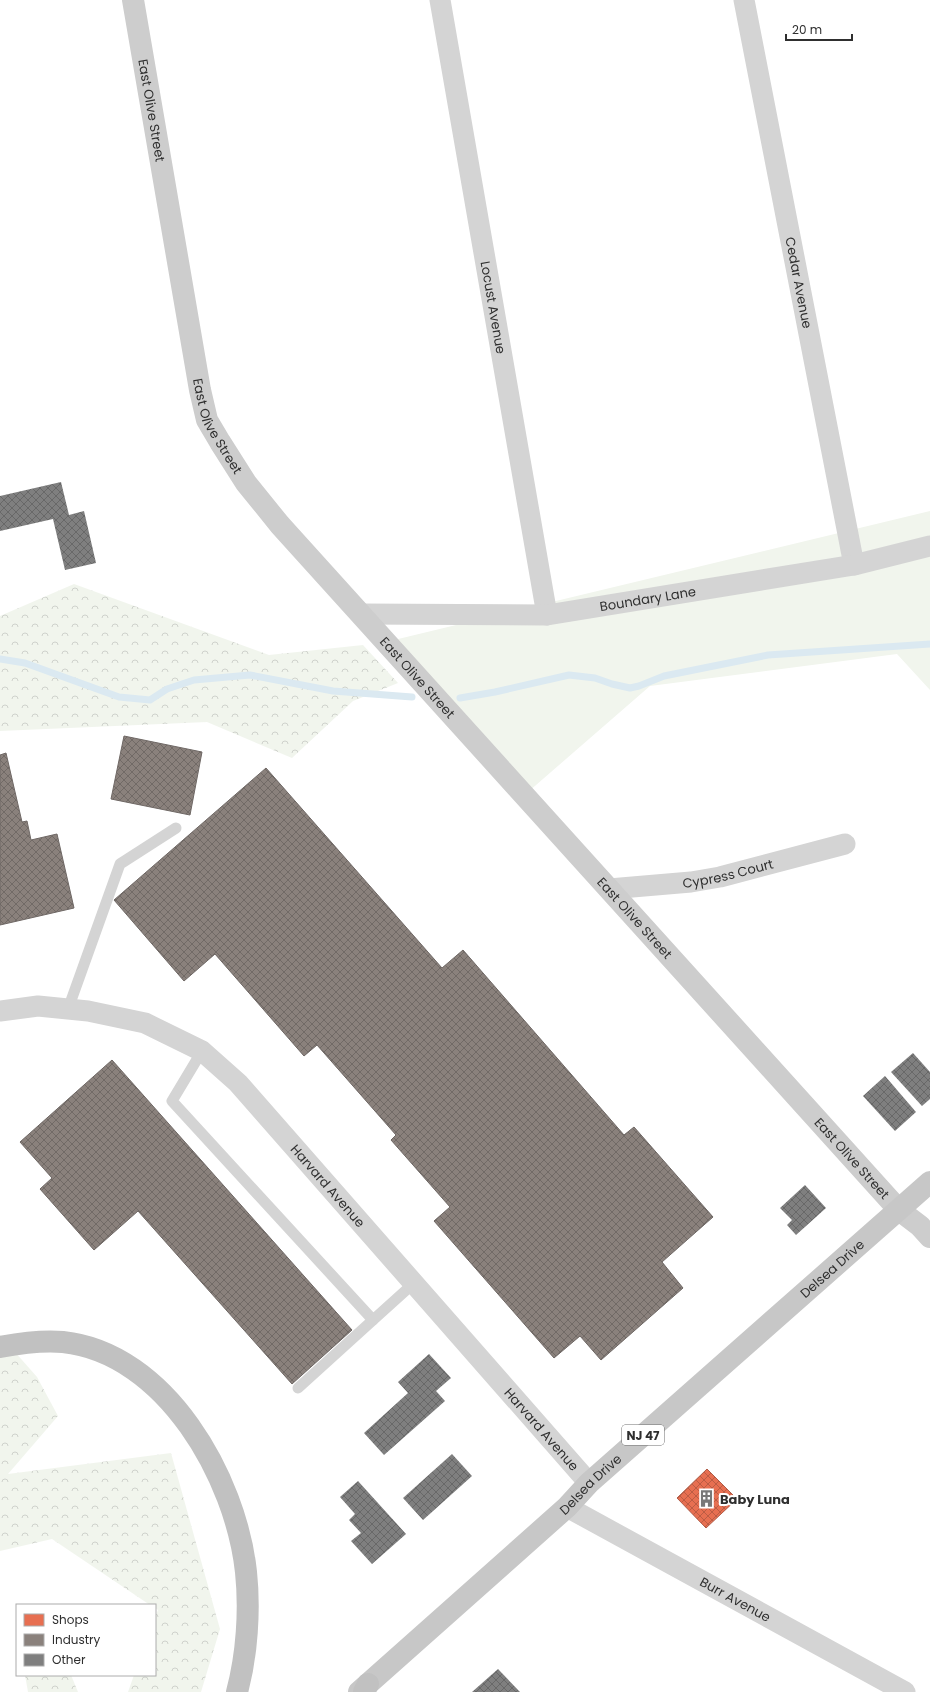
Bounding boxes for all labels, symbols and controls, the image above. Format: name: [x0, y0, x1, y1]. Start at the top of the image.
scale bar: [786, 16, 852, 42]
text: 20 m: [792, 21, 822, 38]
street label: East Olive Street: [134, 58, 170, 164]
street label: Cedar Avenue: [781, 235, 817, 330]
street label: Locust Avenue: [476, 259, 511, 355]
street label: East Olive Street: [189, 377, 247, 478]
street label: Boundary Lane: [598, 581, 697, 616]
street label: East Olive Street: [376, 632, 460, 723]
street label: Cypress Court: [682, 854, 775, 892]
street label: East Olive Street: [593, 873, 677, 963]
street label: East Olive Street: [810, 1113, 894, 1203]
street label: Harvard Avenue: [286, 1140, 370, 1231]
street label: Delsea Drive: [796, 1235, 868, 1302]
street label: Harvard Avenue: [500, 1384, 583, 1475]
road number: NJ 47: [622, 1425, 664, 1445]
street label: Delsea Drive: [555, 1449, 625, 1519]
building icon: Baby Luna: [697, 1489, 717, 1509]
place label: Baby Luna: [720, 1490, 790, 1509]
street label: Burr Avenue: [696, 1572, 774, 1626]
legend: [16, 1604, 156, 1676]
text: Shops: [52, 1611, 89, 1628]
text: Industry: [52, 1631, 101, 1648]
text: Other: [52, 1651, 86, 1668]

